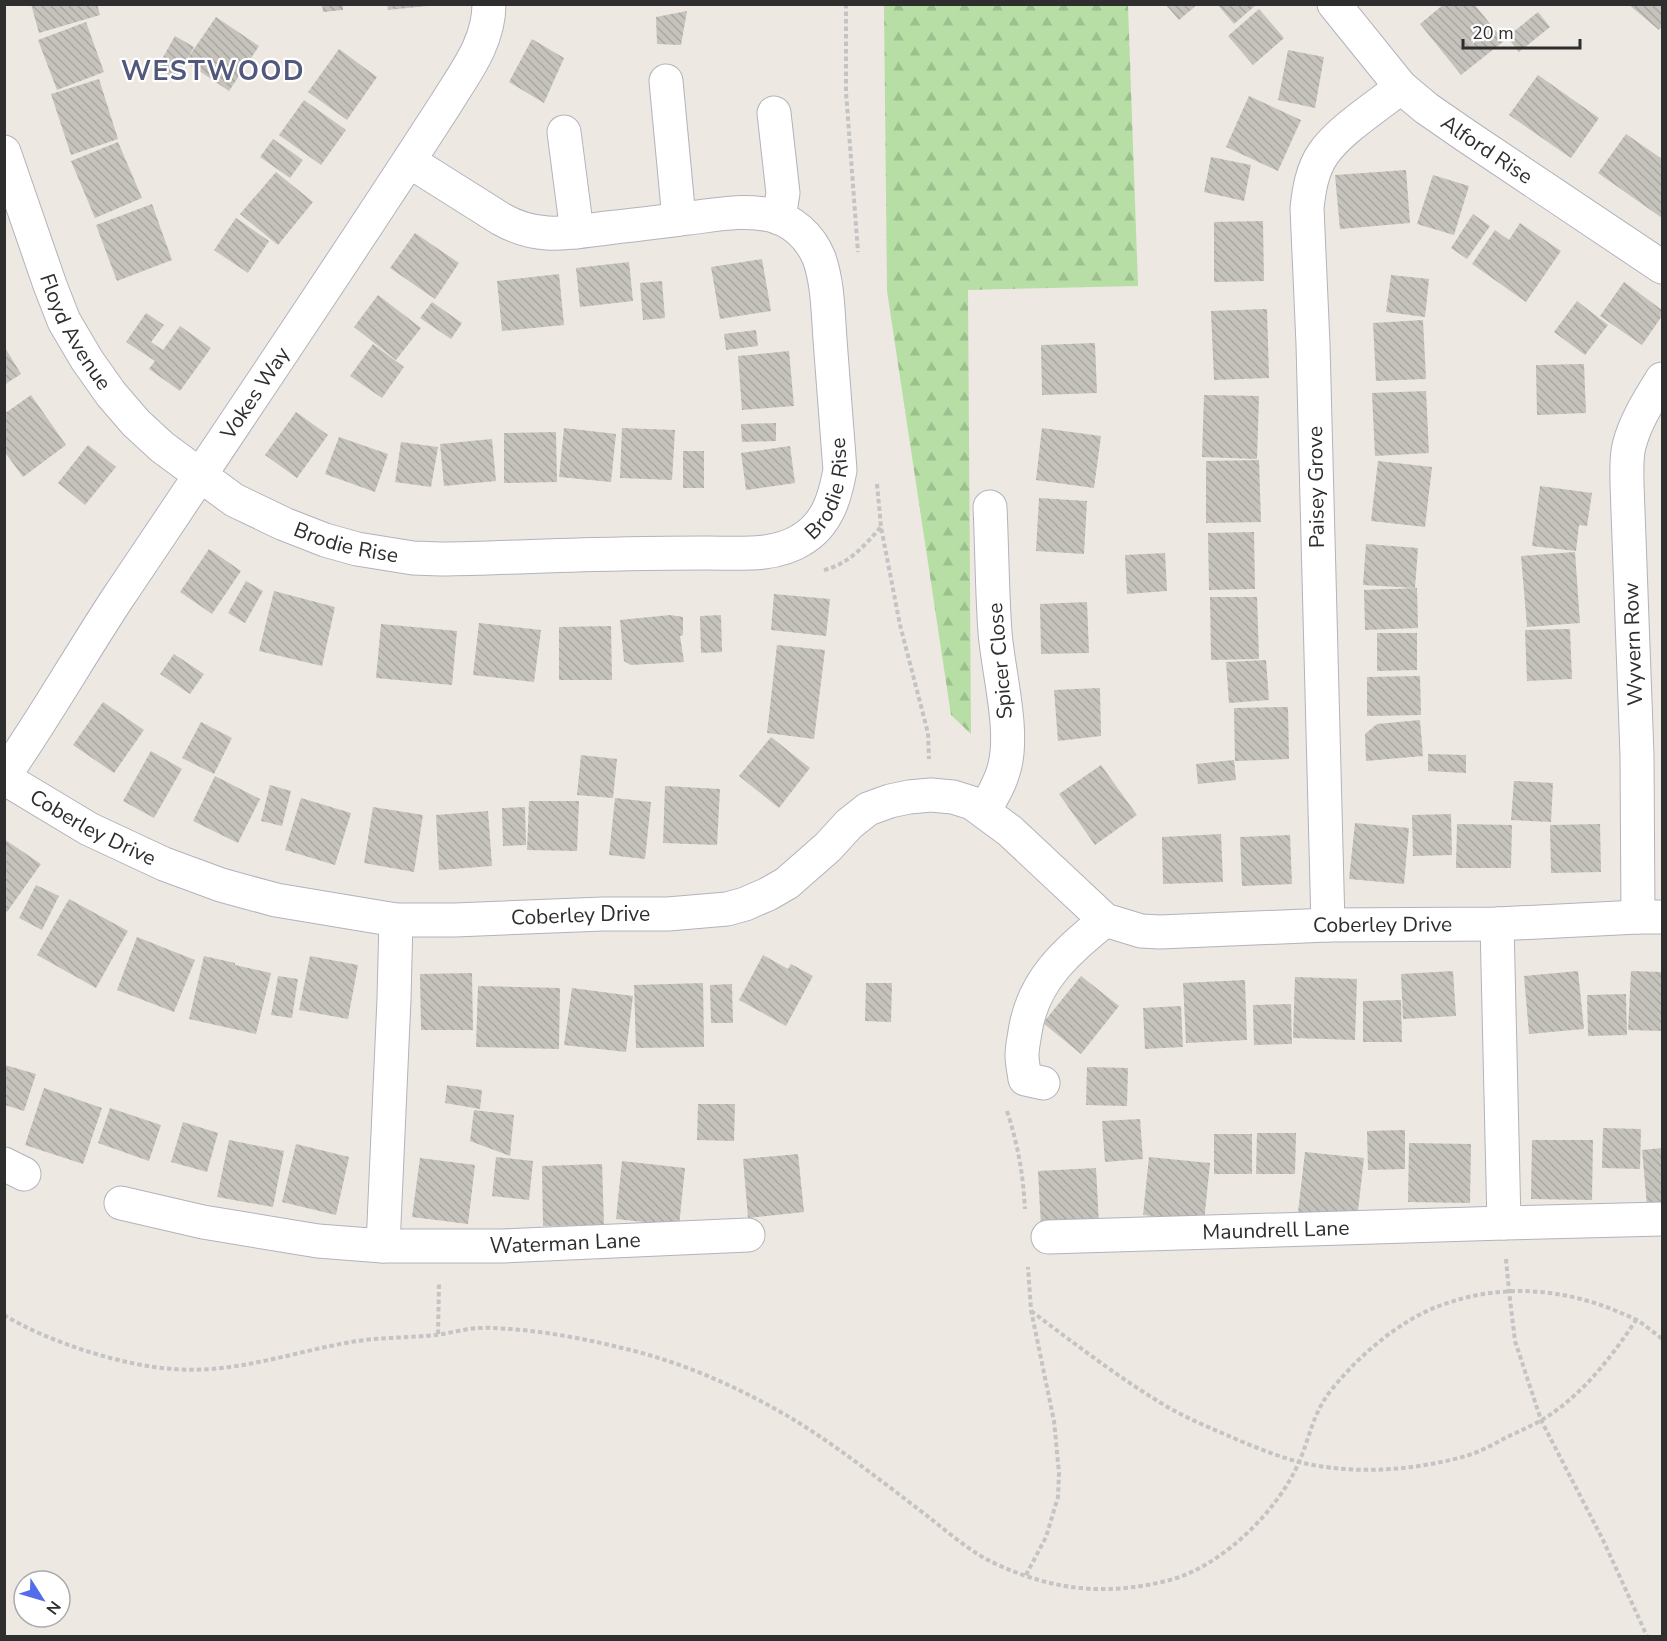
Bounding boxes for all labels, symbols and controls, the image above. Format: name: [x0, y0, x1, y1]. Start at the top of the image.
scale bar: [1463, 12, 1580, 50]
text: 20 m: [1472, 21, 1514, 45]
district label: WESTWOOD: [121, 53, 305, 90]
street label: Alford Rise: [1435, 109, 1538, 190]
street label: Floyd Avenue: [33, 270, 118, 396]
street label: Vokes Way: [214, 341, 296, 446]
street label: Paisey Grove: [1301, 426, 1331, 548]
street label: Brodie Rise: [799, 437, 855, 546]
street label: Brodie Rise: [290, 515, 400, 569]
street label: Wyvern Row: [1617, 582, 1649, 706]
street label: Spicer Close: [981, 602, 1019, 720]
street label: Coberley Drive: [25, 783, 161, 872]
street label: Coberley Drive: [510, 900, 650, 932]
street label: Coberley Drive: [1312, 910, 1452, 940]
street label: Maundrell Lane: [1202, 1214, 1350, 1246]
street label: Waterman Lane: [489, 1226, 641, 1260]
north arrow: [12, 1569, 72, 1629]
text: N: [41, 1596, 66, 1619]

